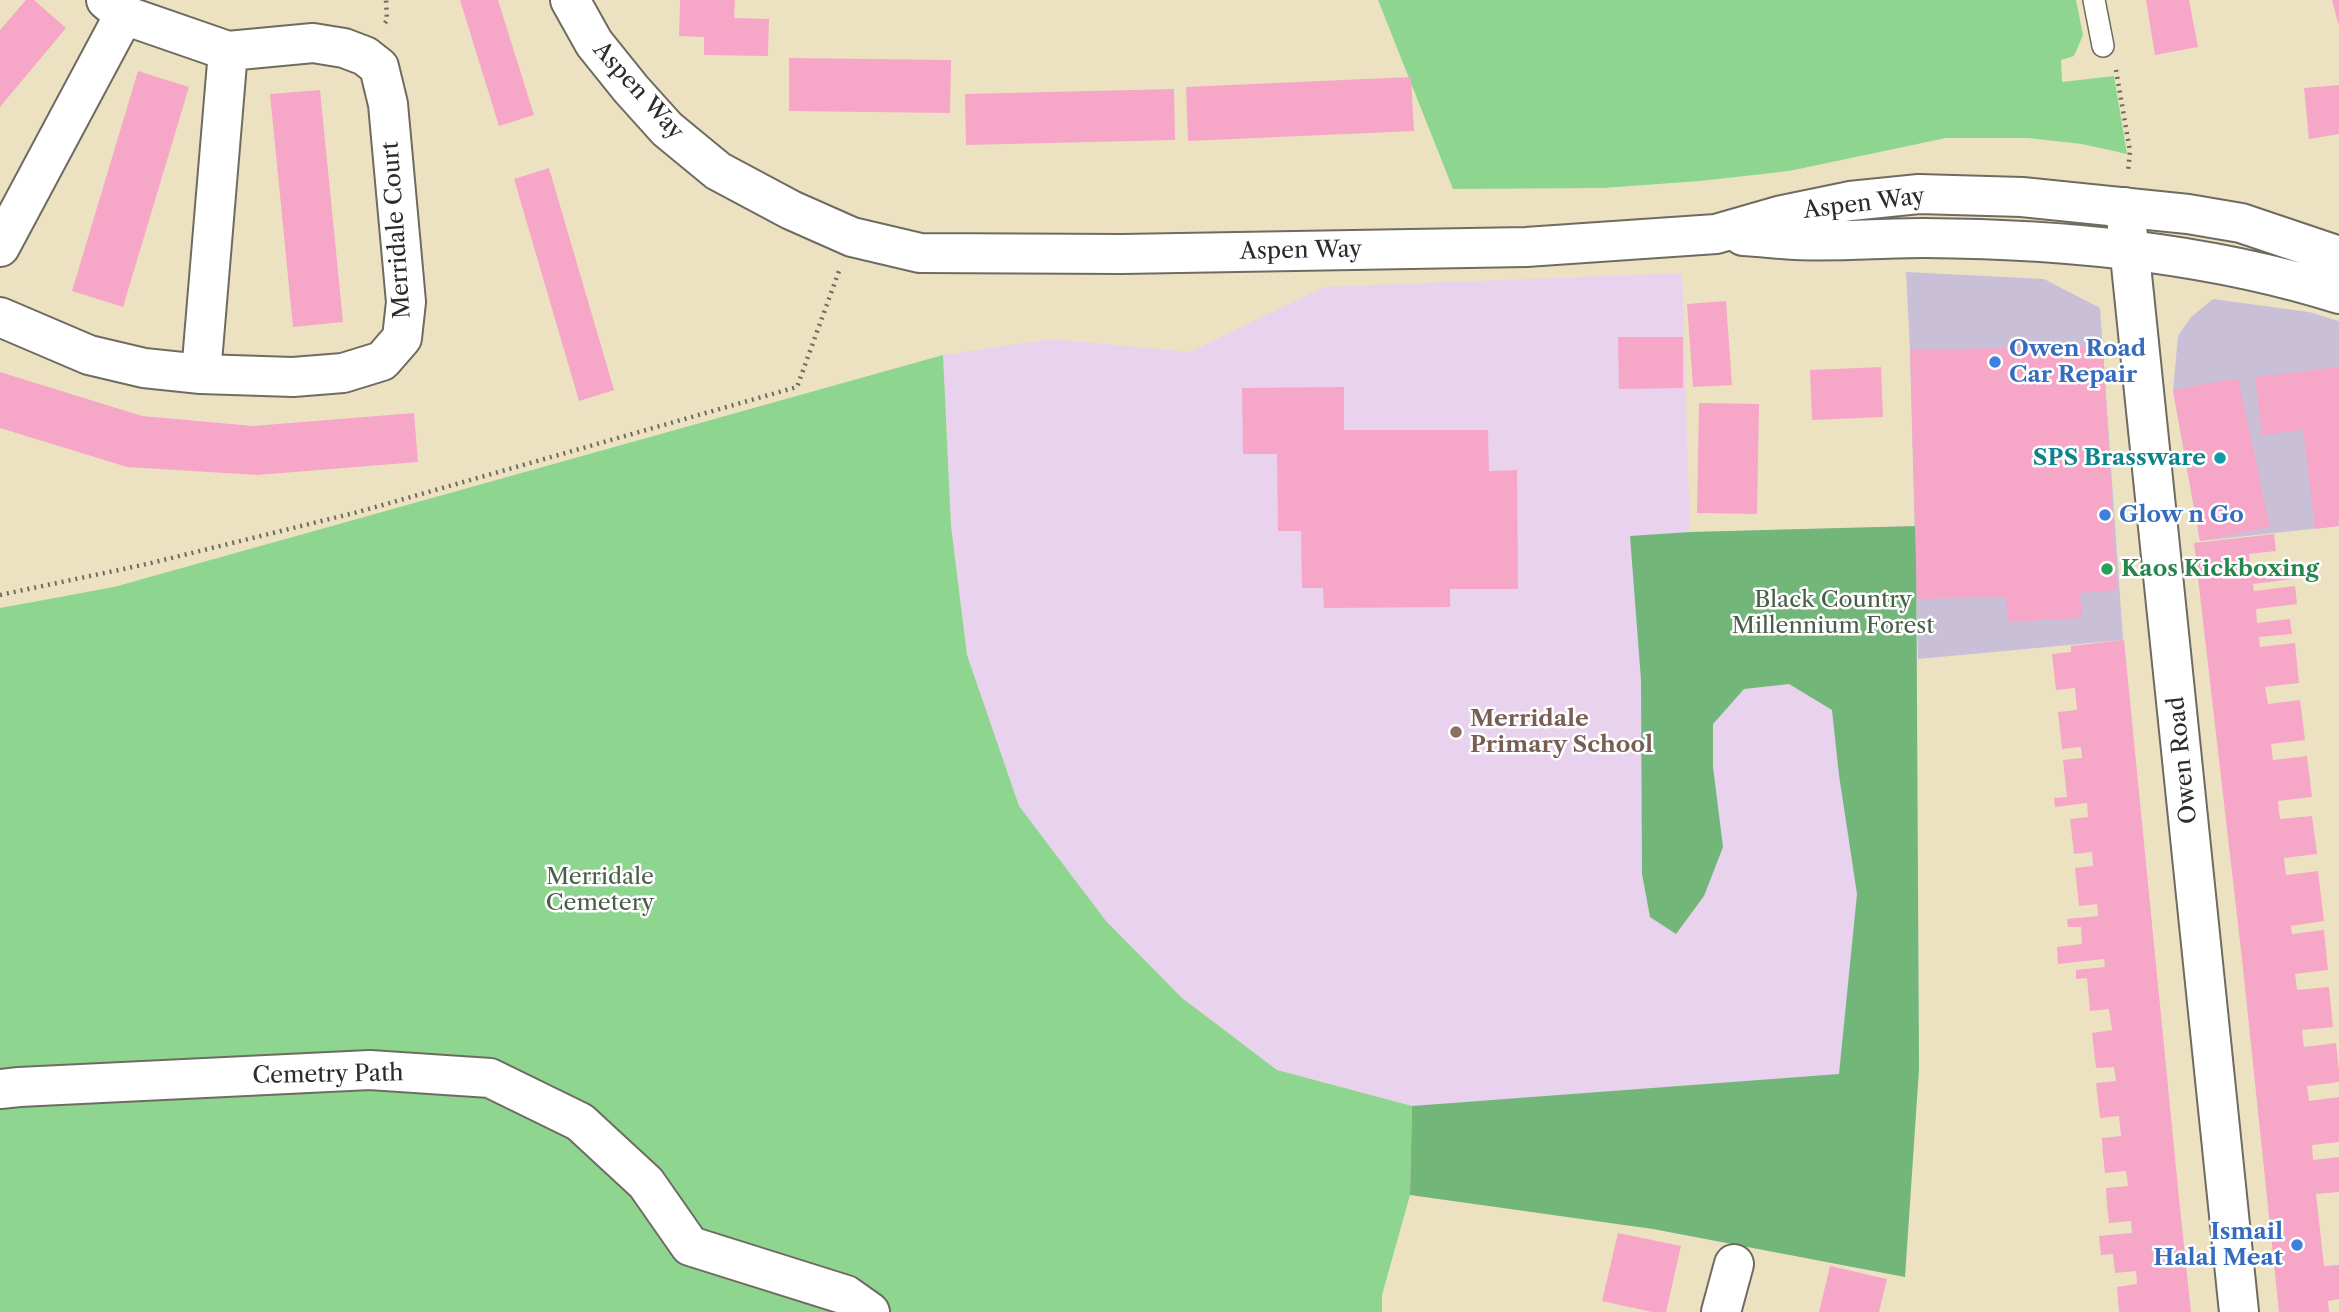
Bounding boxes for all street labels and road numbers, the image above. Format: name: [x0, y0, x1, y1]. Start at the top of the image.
street label: Aspen Way: [587, 36, 689, 146]
street label: Merridale Court: [377, 140, 417, 320]
street label: Aspen Way: [1802, 183, 1926, 225]
street label: Aspen Way: [1240, 236, 1362, 266]
street label: Owen Road: [2163, 695, 2203, 825]
street label: Cemetry Path: [252, 1060, 404, 1090]

